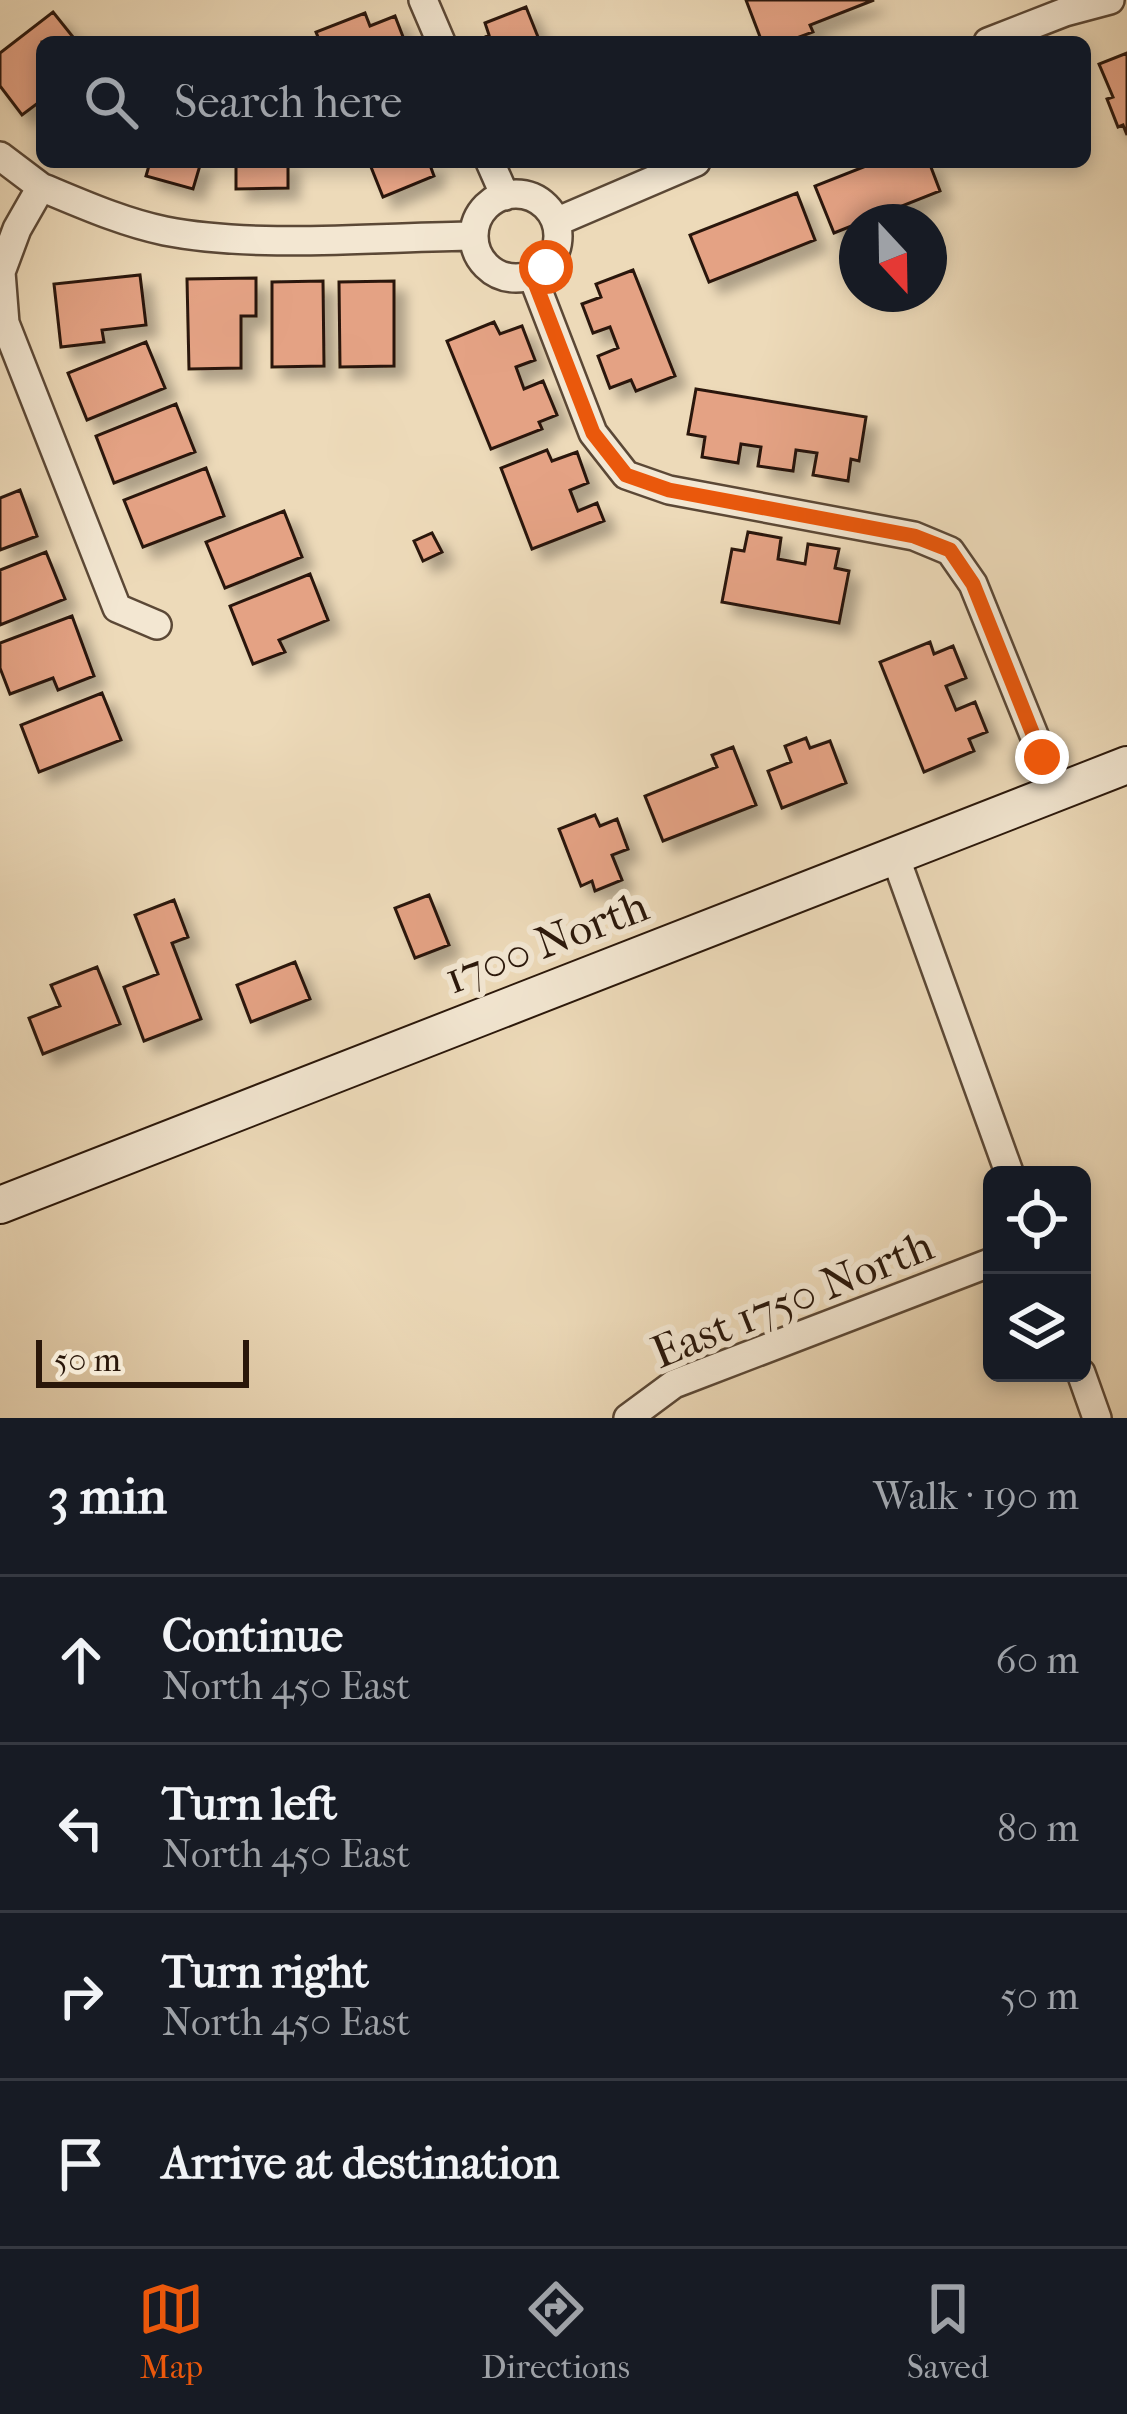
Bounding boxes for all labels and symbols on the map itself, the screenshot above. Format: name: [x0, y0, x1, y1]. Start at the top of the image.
north arrow: [839, 204, 947, 312]
route start: [519, 240, 573, 294]
route end: [1015, 730, 1069, 784]
street label: 1700 North: [437, 879, 656, 1005]
street label: East 1750 North: [644, 1219, 941, 1380]
scale bar: [36, 1334, 249, 1387]

